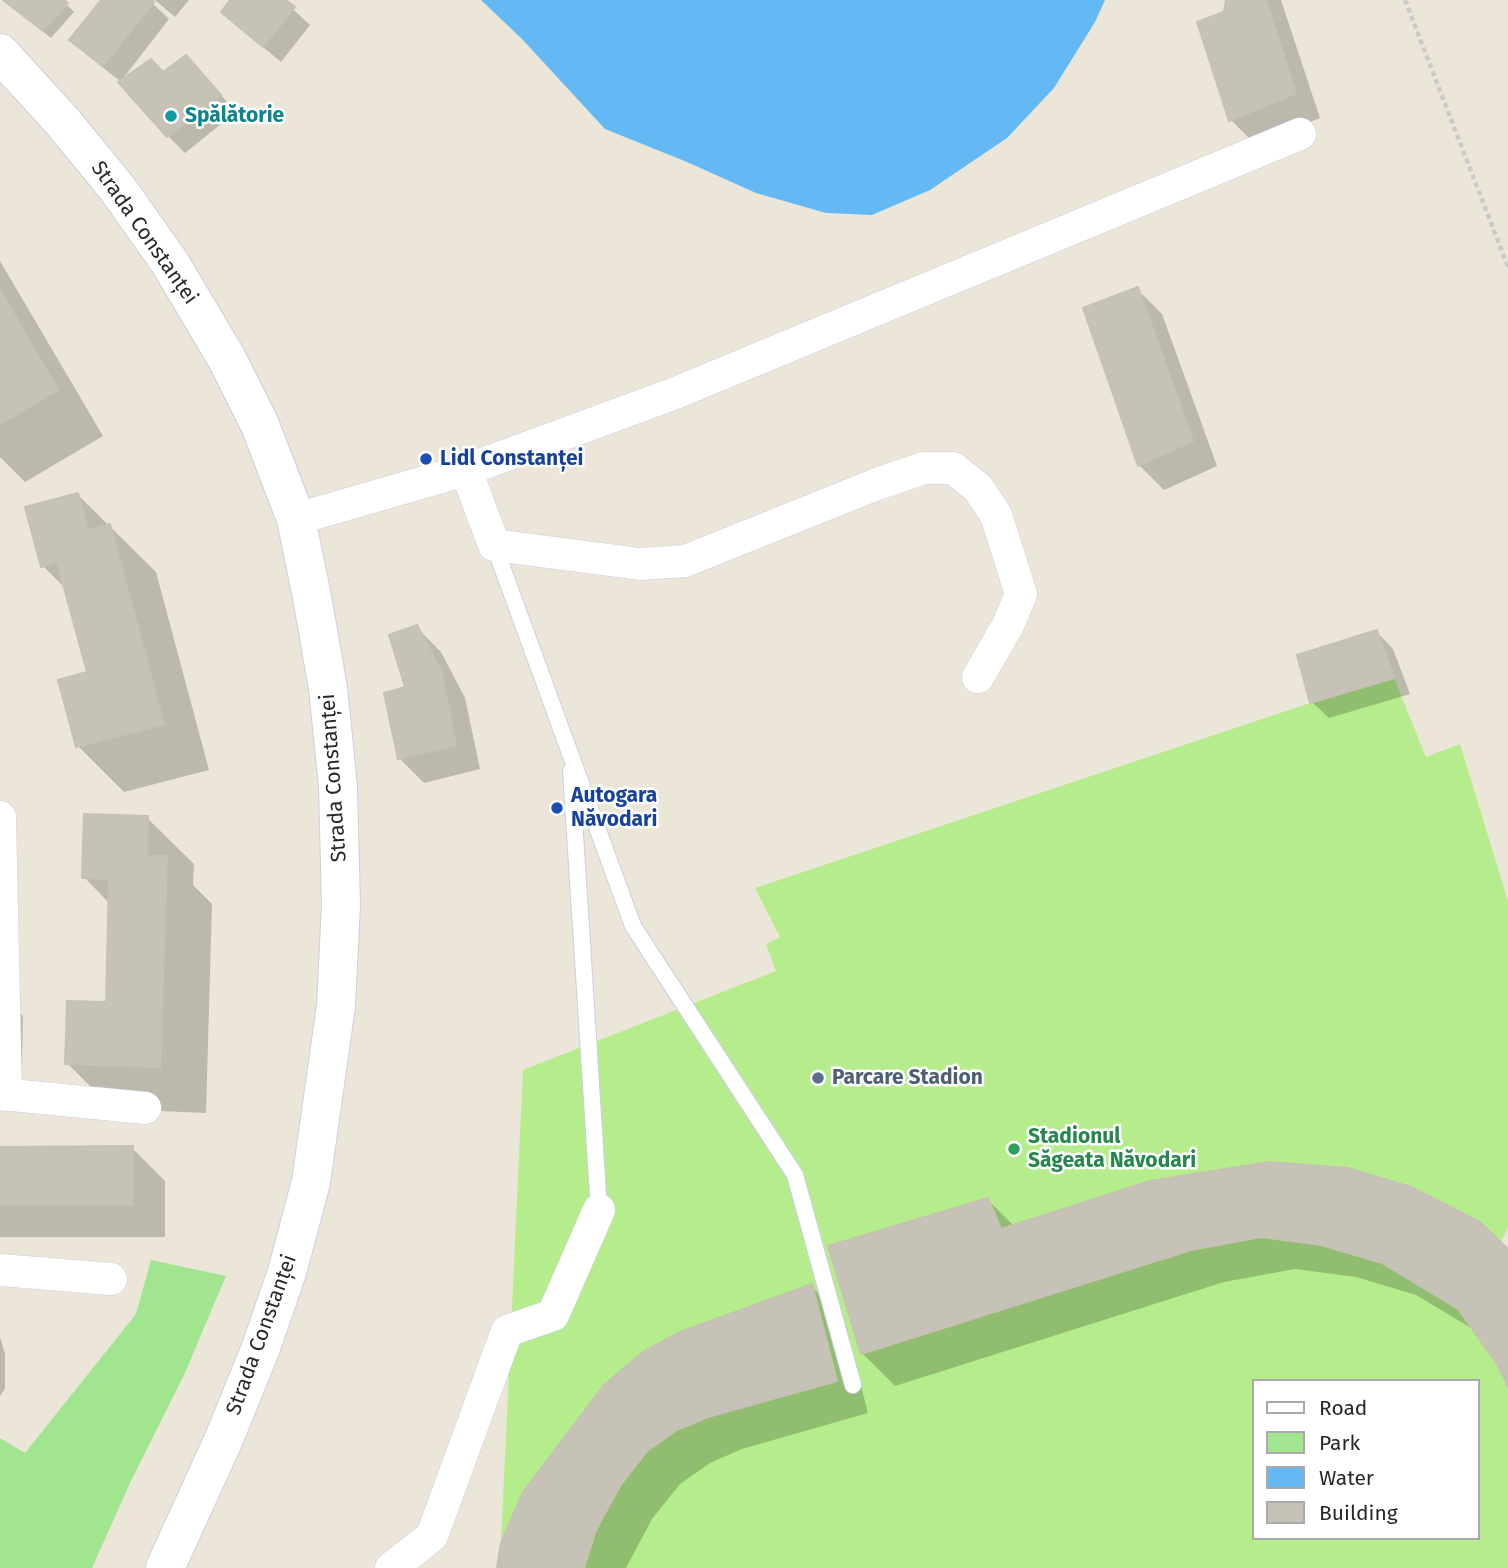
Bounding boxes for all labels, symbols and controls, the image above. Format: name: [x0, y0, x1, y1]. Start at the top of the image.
place label: Spălătorie: [185, 103, 284, 129]
marker: Spălătorie: [163, 108, 179, 124]
street label: Strada Constanței: [85, 157, 203, 309]
place label: Lidl Constanței: [440, 446, 583, 472]
marker: Lidl Constanței: [418, 451, 434, 467]
street label: Strada Constanței: [316, 693, 352, 863]
place label: Autogara Năvodari: [571, 783, 657, 833]
marker: Autogara Năvodari: [549, 800, 565, 816]
place label: Parcare Stadion: [832, 1065, 983, 1091]
marker: Parcare Stadion: [810, 1070, 826, 1086]
place label: Stadionul Săgeata Năvodari: [1028, 1124, 1196, 1174]
marker: Stadionul Săgeata Năvodari: [1006, 1141, 1022, 1157]
street label: Strada Constanței: [221, 1251, 303, 1419]
legend: [1252, 1379, 1480, 1540]
text: Road: [1319, 1395, 1367, 1421]
text: Park: [1319, 1430, 1360, 1456]
text: Water: [1319, 1465, 1374, 1491]
text: Building: [1319, 1500, 1398, 1526]

